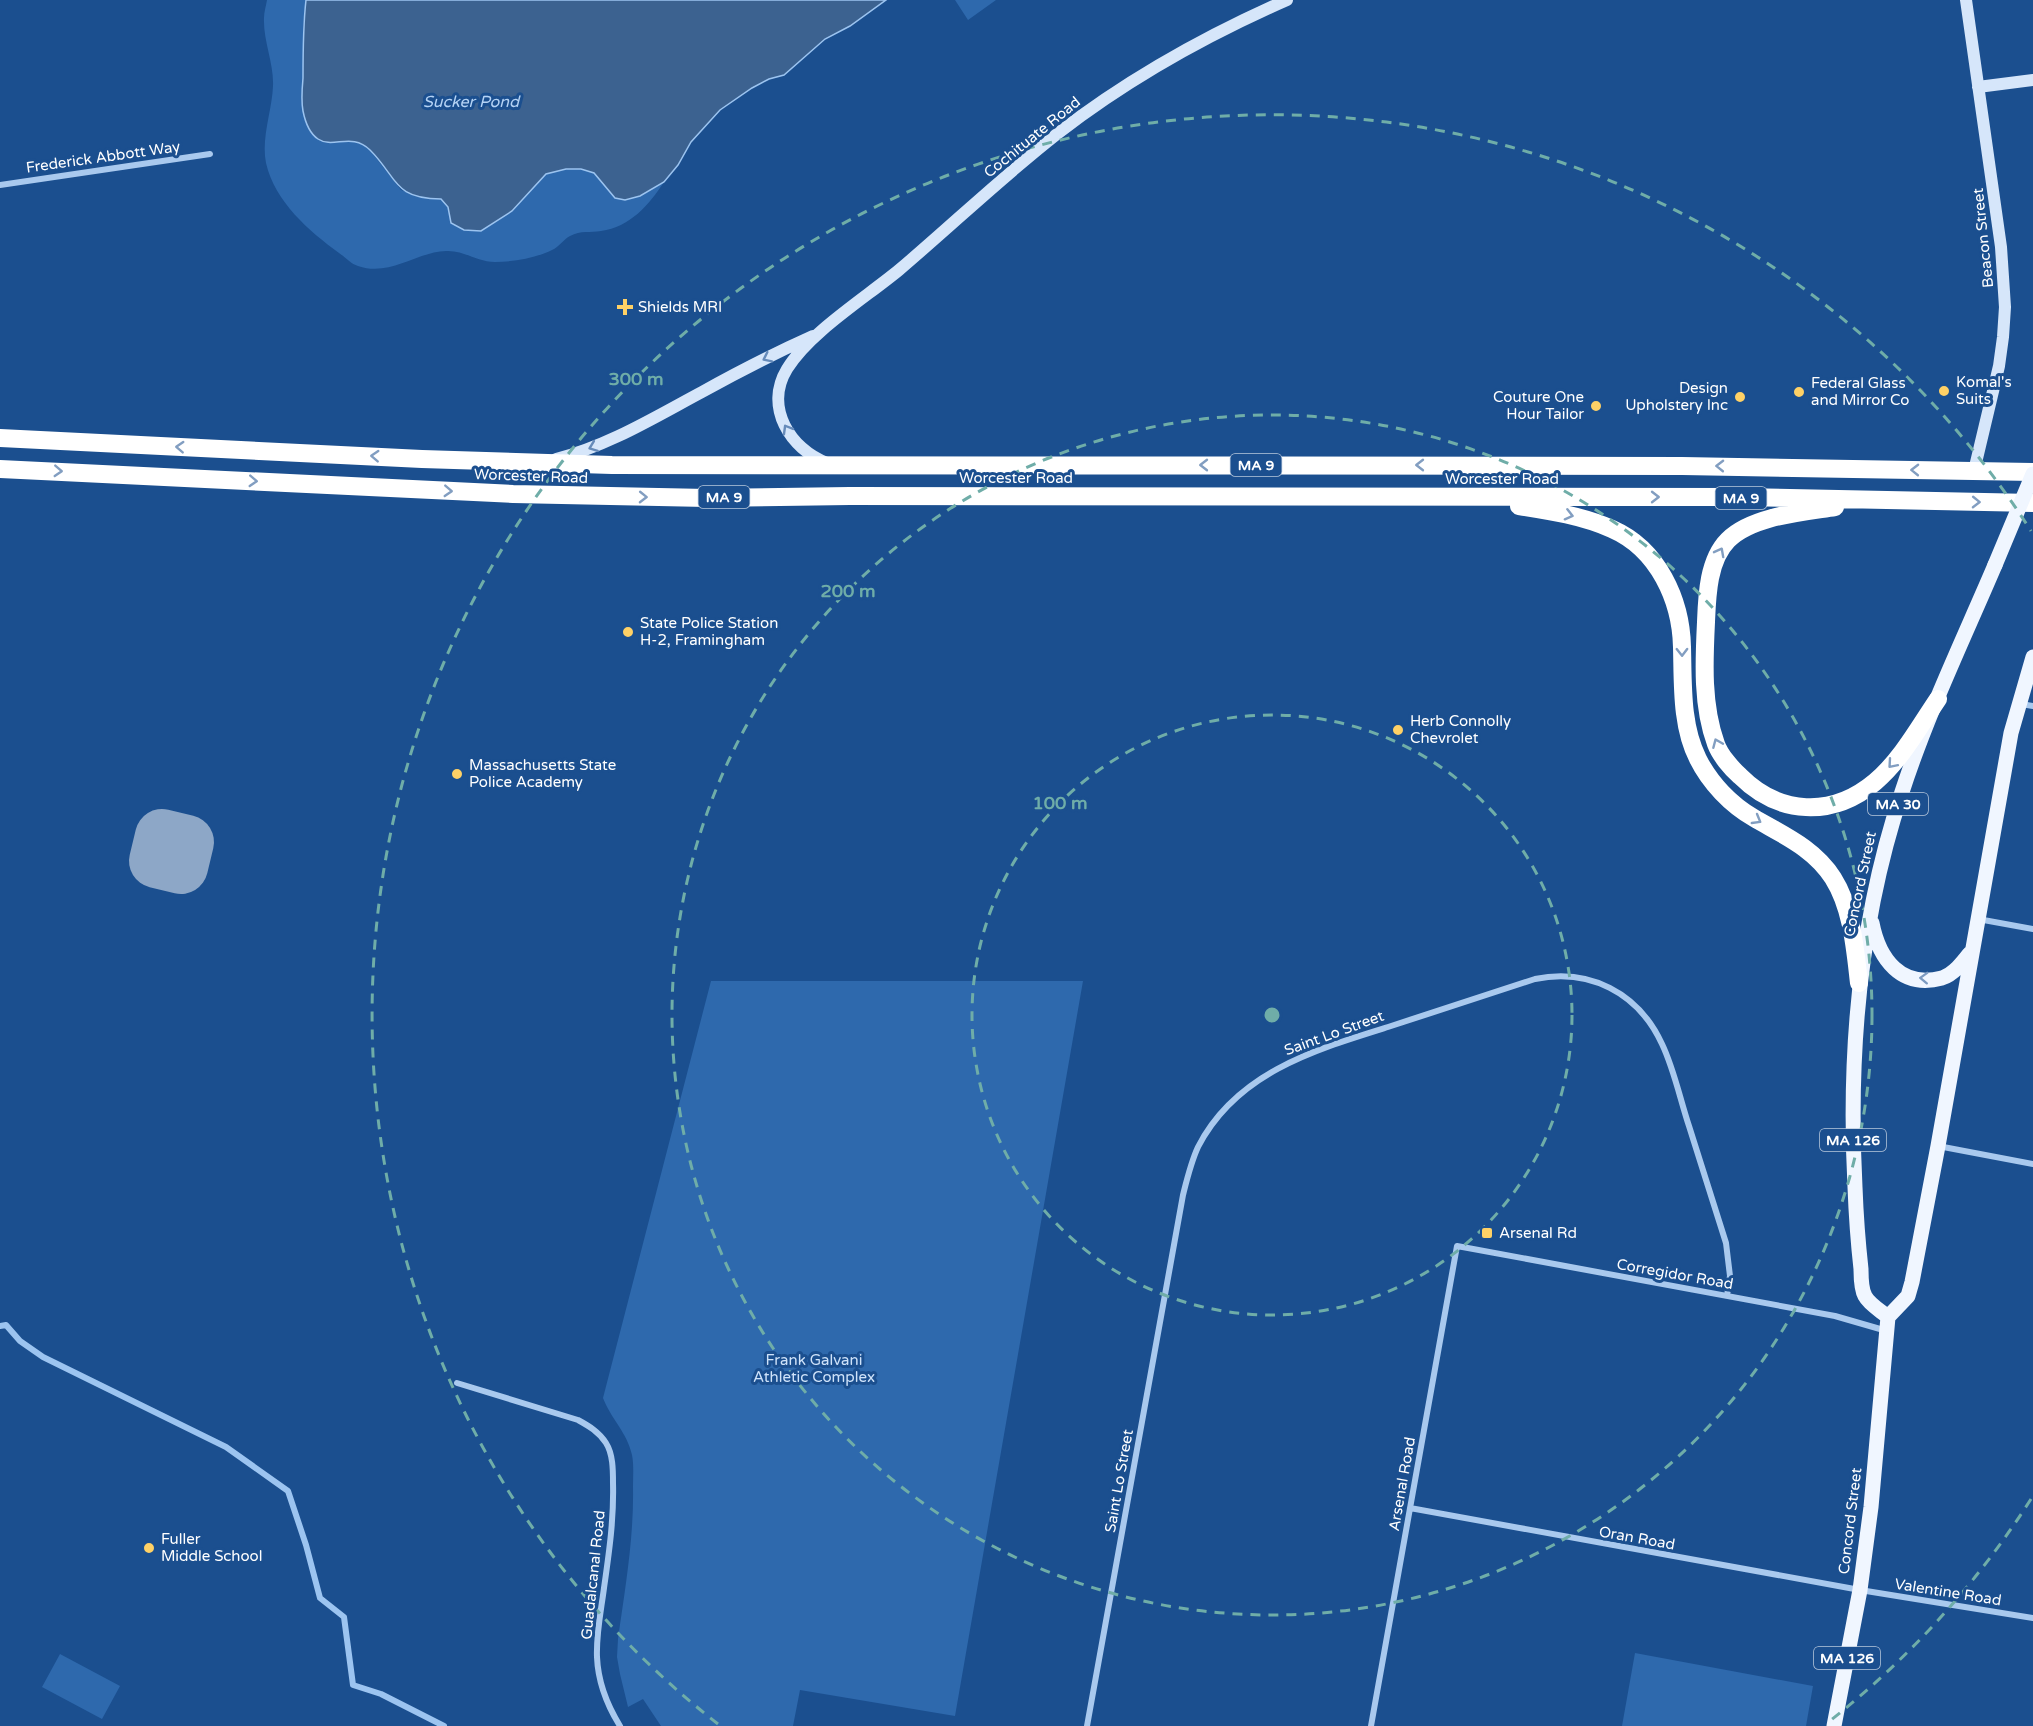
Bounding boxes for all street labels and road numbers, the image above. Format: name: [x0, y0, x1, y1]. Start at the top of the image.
street label: Cochituate Road: [980, 93, 1084, 181]
street label: Frederick Abbott Way: [25, 137, 181, 177]
street label: Beacon Street: [1969, 187, 1997, 289]
road number: MA 9: [1230, 454, 1282, 476]
street label: Worcester Road: [474, 465, 588, 487]
street label: Worcester Road: [959, 469, 1073, 487]
street label: Worcester Road: [1445, 470, 1559, 488]
road number: MA 9: [698, 486, 750, 508]
road number: MA 9: [1716, 487, 1766, 509]
road number: MA 30: [1868, 793, 1928, 815]
street label: Concord Street: [1840, 829, 1880, 938]
street label: Saint Lo Street: [1282, 1007, 1386, 1059]
road number: MA 126: [1820, 1129, 1886, 1151]
street label: Corregidor Road: [1615, 1255, 1735, 1293]
street label: Saint Lo Street: [1101, 1428, 1137, 1534]
street label: Arsenal Road: [1385, 1435, 1419, 1533]
street label: Concord Street: [1835, 1466, 1866, 1575]
street label: Guadalcanal Road: [577, 1509, 609, 1641]
street label: Oran Road: [1598, 1522, 1676, 1554]
street label: Valentine Road: [1893, 1575, 2003, 1609]
road number: MA 126: [1814, 1647, 1880, 1669]

